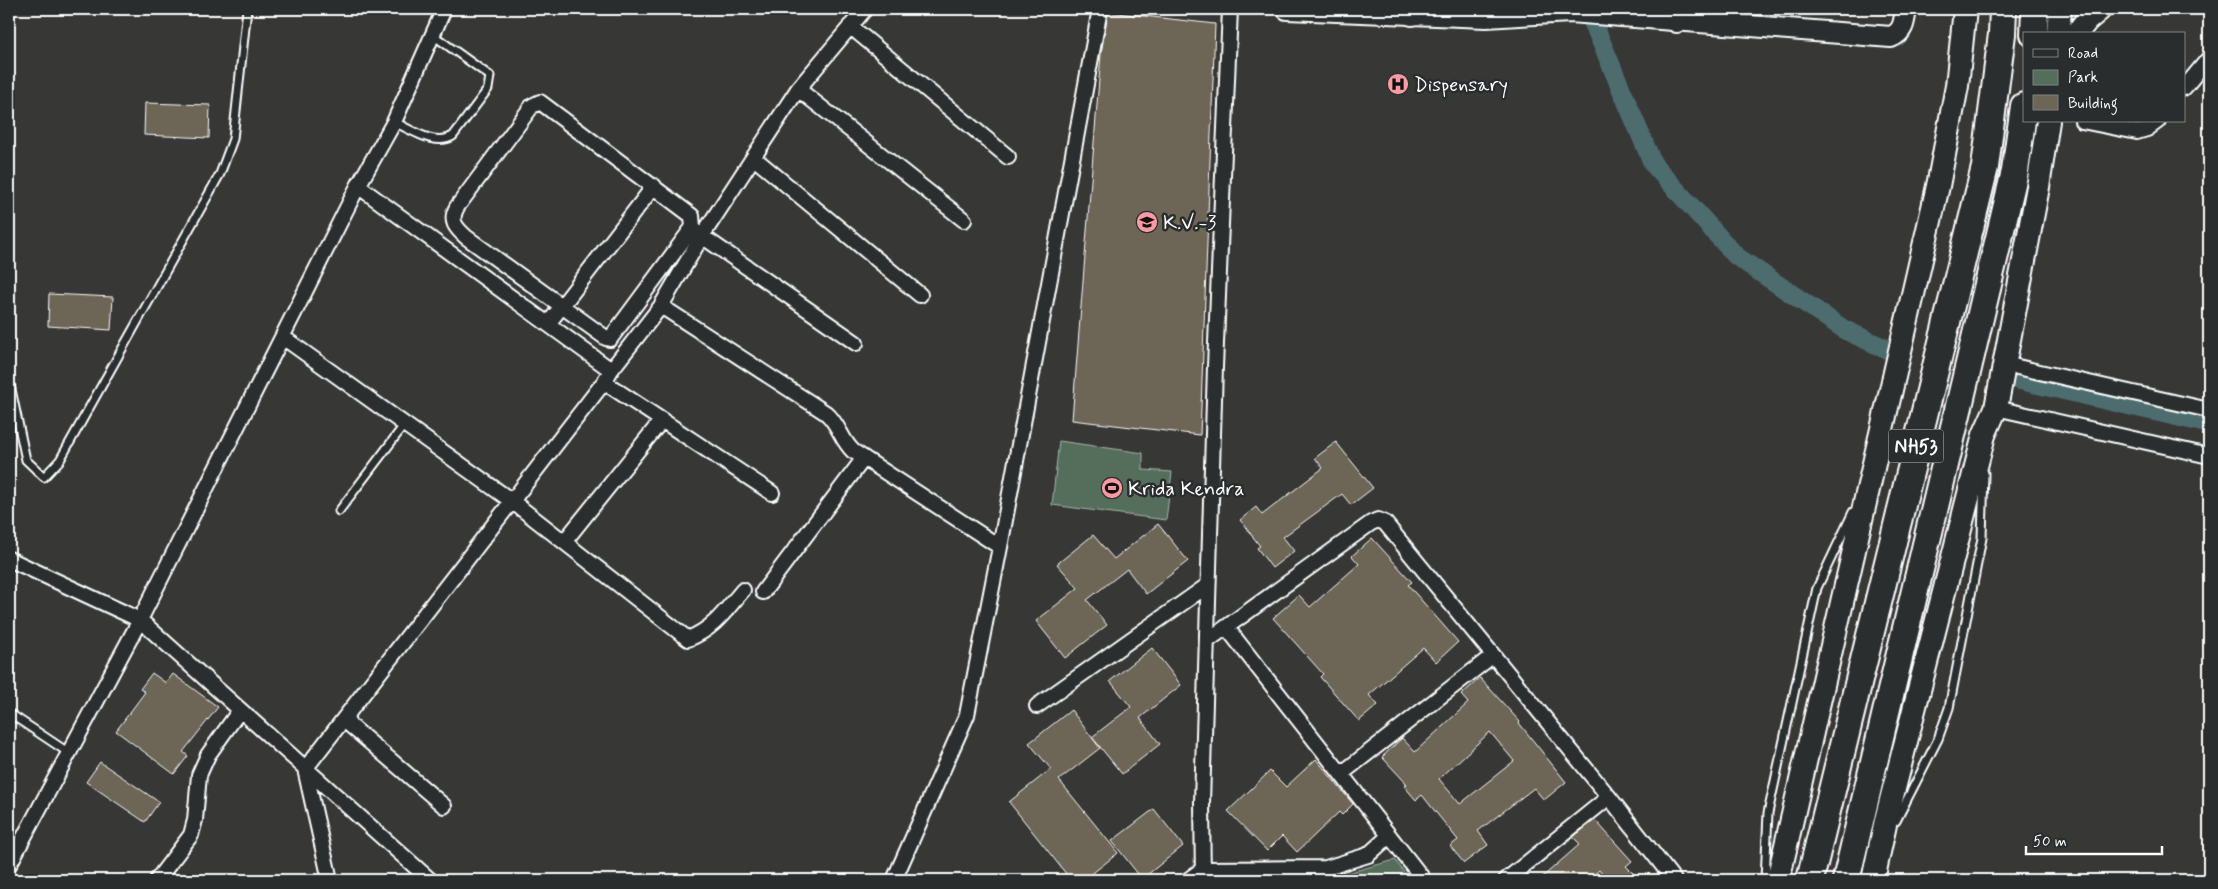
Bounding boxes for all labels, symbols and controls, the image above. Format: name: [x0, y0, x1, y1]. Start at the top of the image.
legend: [2023, 32, 2186, 122]
text: Road: [2068, 44, 2098, 64]
text: Park: [2068, 68, 2098, 88]
hospital icon: Dispensary: [1386, 72, 1410, 96]
place label: Dispensary: [1414, 72, 1508, 99]
text: Building: [2068, 94, 2118, 115]
school or university icon: K.V.-3: [1135, 210, 1159, 234]
place label: K.V.-3: [1163, 210, 1216, 237]
road number: NH53: [1888, 430, 1944, 462]
sports icon: Krida Kendra: [1100, 476, 1124, 500]
place label: Krida Kendra: [1128, 476, 1244, 503]
scale bar: [2026, 824, 2162, 856]
text: 50 m: [2033, 832, 2067, 852]

